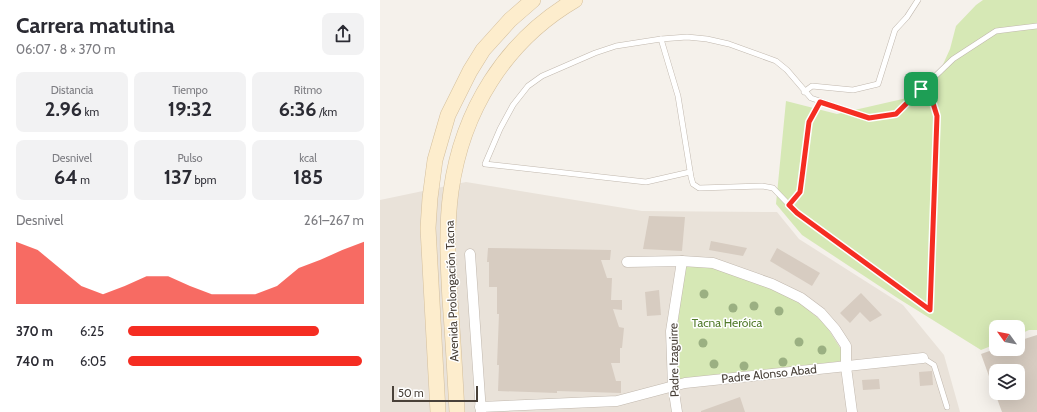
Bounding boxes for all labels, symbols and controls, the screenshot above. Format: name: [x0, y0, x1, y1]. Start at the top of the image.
text: Carrera matutina: [16, 12, 175, 39]
button: share: [322, 13, 364, 55]
text: 06:07 · 8 × 370 m: [16, 41, 115, 57]
pin: [904, 72, 938, 106]
icon: arrive: [910, 78, 932, 100]
text: Distancia: [51, 83, 93, 97]
text: Tiempo: [172, 83, 208, 97]
text: Ritmo: [294, 83, 322, 97]
text: 2.96: [45, 97, 82, 121]
text: 19:32: [168, 97, 212, 121]
text: 6:36: [279, 97, 317, 121]
text: km: [82, 105, 99, 119]
text: /km: [317, 105, 337, 119]
text: Desnivel: [52, 151, 92, 165]
text: Pulso: [177, 151, 203, 165]
text: kcal: [299, 151, 317, 165]
text: 64: [54, 165, 78, 189]
text: 137: [164, 165, 192, 189]
text: 185: [293, 165, 323, 189]
text: m: [78, 173, 90, 187]
text: bpm: [192, 173, 216, 187]
text: Desnivel: [16, 212, 63, 228]
text: 261–267 m: [304, 212, 364, 228]
street label: Avenida Prolongación Tacna: [442, 220, 461, 362]
park label: Tacna Heróica: [692, 315, 762, 330]
north arrow: [989, 320, 1025, 356]
map controls: [989, 320, 1025, 400]
text: 370 m: [16, 323, 53, 339]
text: 6:25: [80, 323, 104, 339]
street label: Padre Izaguirre: [665, 323, 682, 397]
text: 740 m: [16, 353, 54, 369]
text: 6:05: [80, 353, 106, 369]
street label: Padre Alonso Abad: [721, 361, 817, 386]
button: layers: [989, 364, 1025, 400]
scale bar: [392, 384, 478, 403]
text: 50 m: [398, 386, 424, 400]

